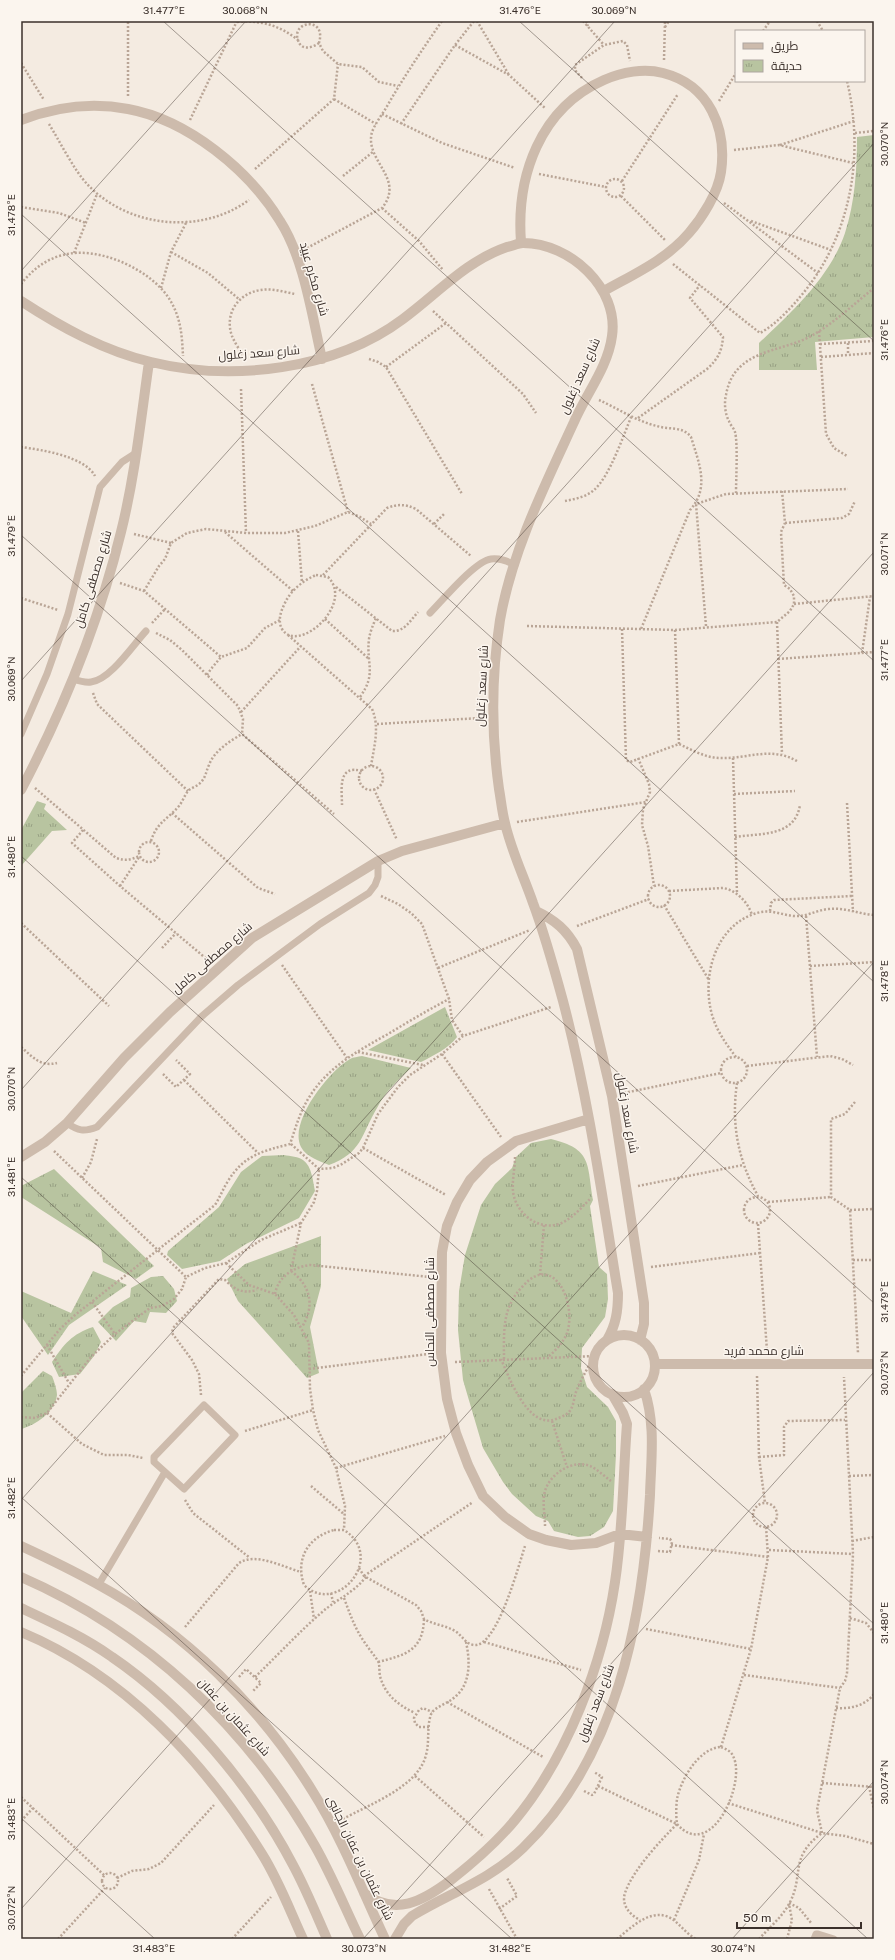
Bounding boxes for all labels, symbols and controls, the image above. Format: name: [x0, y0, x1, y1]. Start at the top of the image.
text: 31.477°E: [143, 4, 185, 16]
text: 30.068°N: [222, 4, 268, 16]
text: 31.476°E: [499, 4, 541, 16]
text: 30.069°N: [591, 4, 637, 16]
legend: [735, 30, 865, 82]
text: طريق: [771, 39, 799, 53]
text: حديقة: [771, 59, 802, 73]
text: 30.070°N: [878, 122, 890, 166]
text: 31.478°E: [5, 194, 17, 236]
street label: شارع مكرم عبيد: [296, 240, 331, 318]
text: 31.476°E: [878, 319, 890, 361]
street label: شارع سعد زغلول: [557, 336, 604, 417]
street label: شارع سعد زغلول: [218, 343, 300, 364]
text: 31.479°E: [5, 515, 17, 557]
street label: شارع مصطفى كامل: [71, 528, 115, 630]
text: 30.071°N: [878, 533, 890, 576]
text: 31.477°E: [878, 639, 890, 681]
street label: شارع سعد زغلول: [473, 645, 492, 727]
text: 30.069°N: [5, 656, 17, 702]
text: 31.480°E: [5, 836, 17, 878]
street label: شارع مصطفى كامل: [169, 919, 256, 997]
text: 31.478°E: [878, 960, 890, 1002]
text: 30.070°N: [5, 1067, 17, 1111]
street label: شارع سعد زغلول: [612, 1071, 641, 1155]
text: 31.481°E: [5, 1157, 17, 1197]
street label: شارع مصطفى النحاس: [423, 1257, 438, 1367]
text: 31.479°E: [878, 1281, 890, 1323]
street label: شارع محمد فريد: [724, 1344, 804, 1359]
text: 30.073°N: [878, 1351, 890, 1395]
text: 31.482°E: [5, 1477, 17, 1519]
text: 31.480°E: [878, 1602, 890, 1644]
street label: شارع سعد زغلول: [575, 1662, 618, 1744]
street label: شارع عثمان بن عفان: [195, 1675, 273, 1760]
text: 30.074°N: [878, 1760, 890, 1804]
street label: شارع عثمان بن عفان الجانبى: [323, 1793, 396, 1923]
text: 31.483°E: [5, 1798, 17, 1840]
text: 30.072°N: [5, 1886, 17, 1930]
scale bar: [737, 1904, 861, 1930]
text: 50 m: [743, 1911, 771, 1925]
text: 31.483°E: [133, 1942, 175, 1954]
text: 30.073°N: [342, 1942, 386, 1954]
text: 31.482°E: [489, 1942, 531, 1954]
text: 30.074°N: [711, 1942, 755, 1954]

